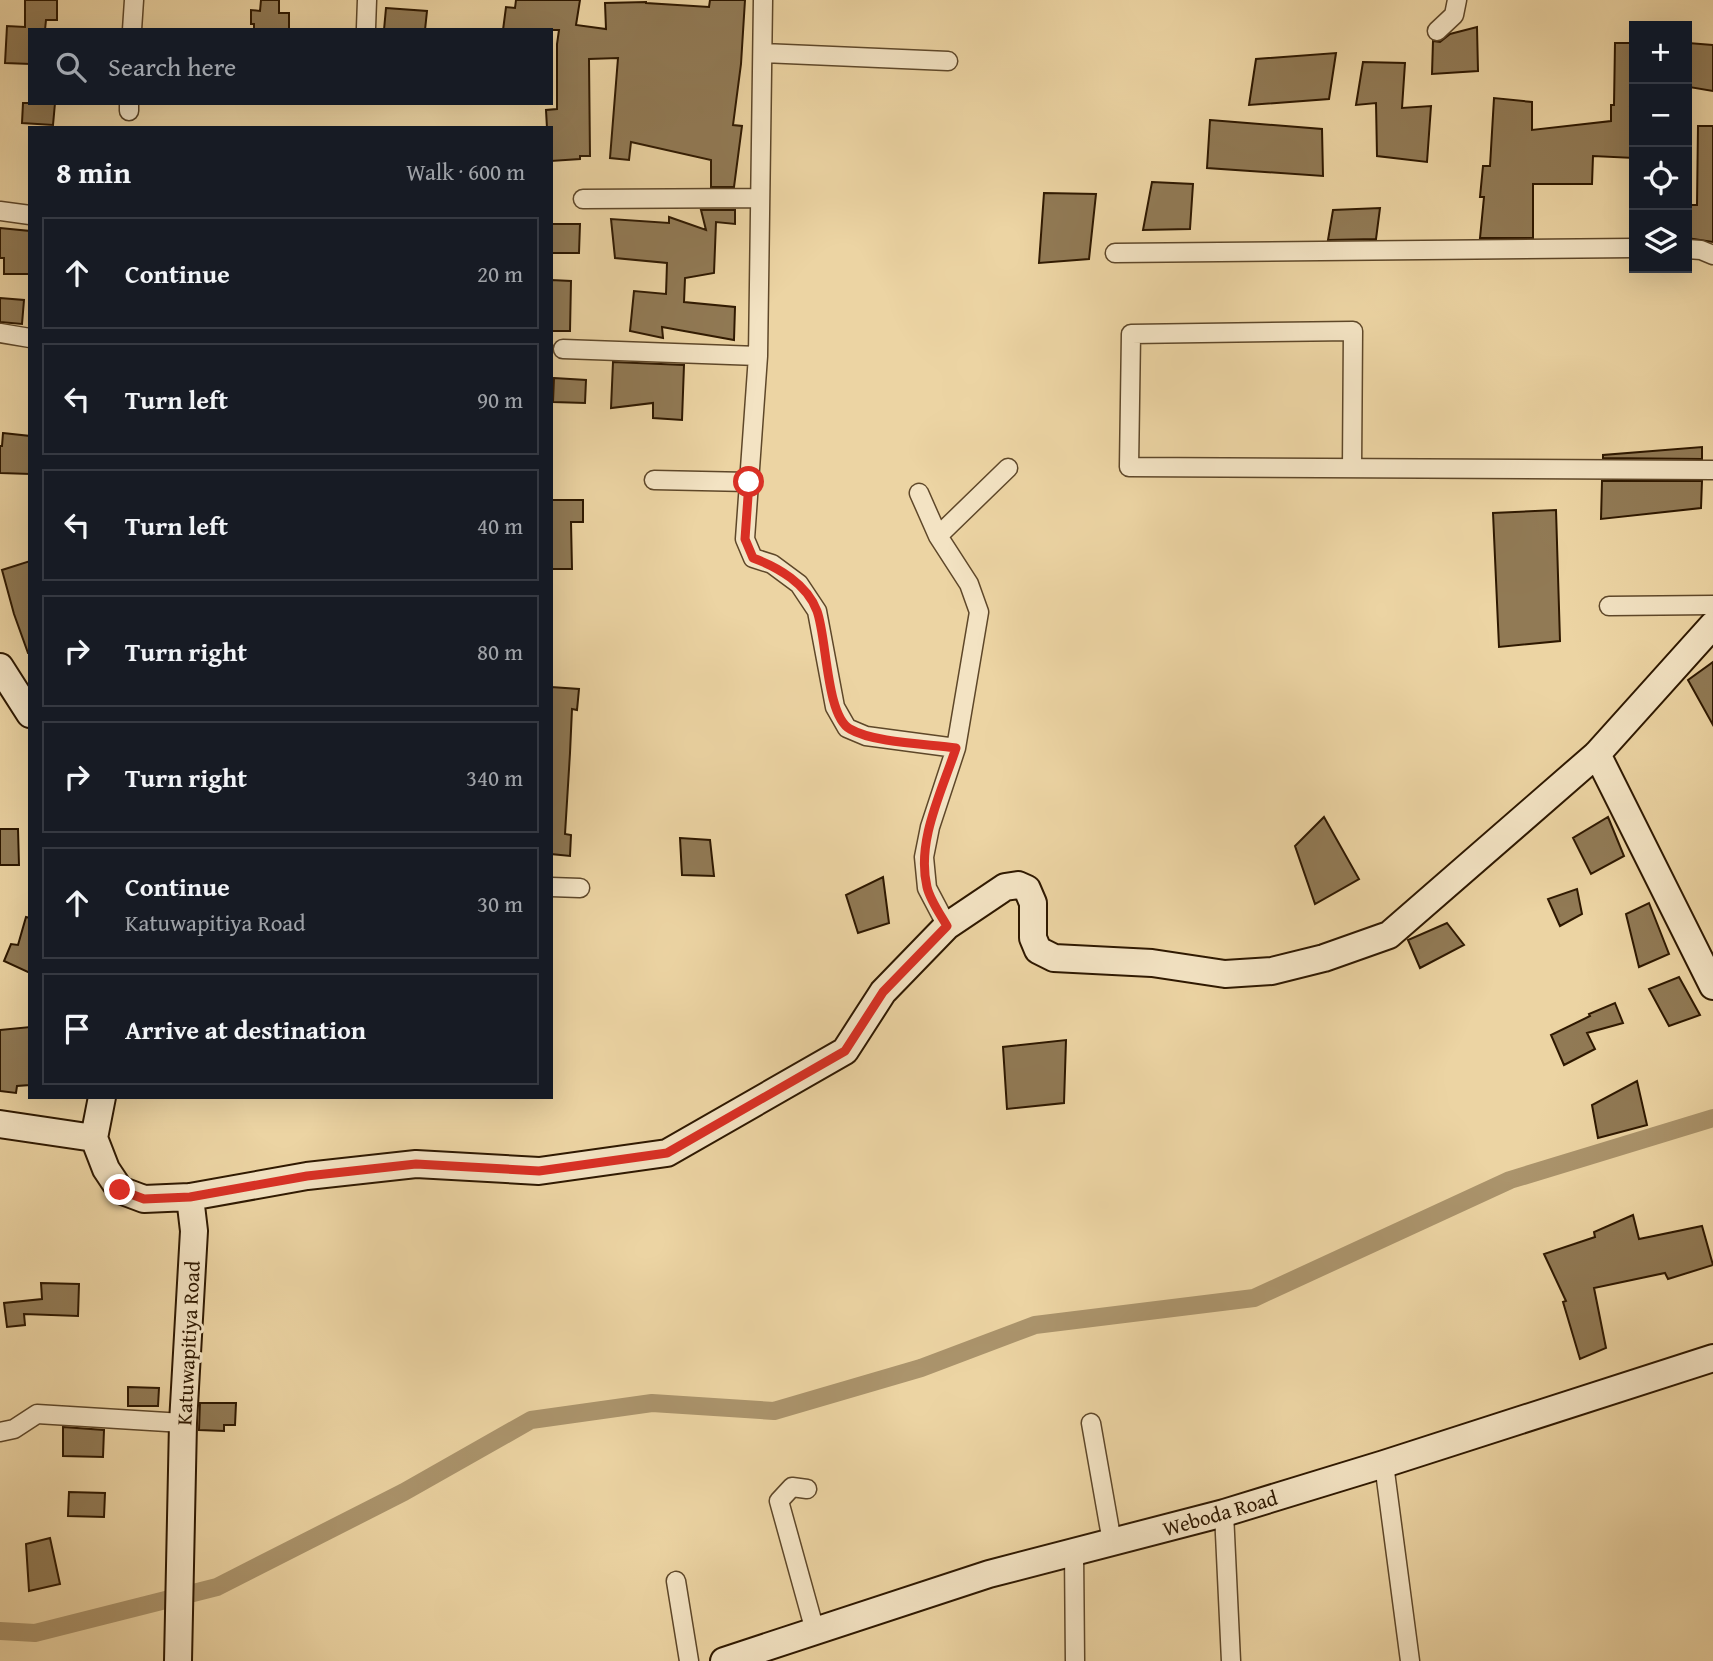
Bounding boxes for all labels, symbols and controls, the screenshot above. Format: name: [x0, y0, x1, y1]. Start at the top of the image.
map controls: [1629, 21, 1692, 273]
button: +: [1629, 21, 1692, 84]
search box: [28, 28, 553, 105]
text: Search here: [108, 47, 236, 86]
icon: search: [52, 48, 90, 86]
button: −: [1629, 84, 1692, 147]
button: locate: [1629, 147, 1692, 210]
text: 8 min: [56, 150, 131, 194]
text: Walk · 600 m: [406, 155, 525, 188]
button: layers: [1629, 210, 1692, 273]
icon: ahead: [58, 254, 96, 292]
text: Continue: [125, 254, 230, 293]
text: 20 m: [477, 257, 523, 290]
icon: left: [58, 380, 96, 418]
text: Turn left: [125, 380, 228, 419]
text: 90 m: [477, 383, 523, 416]
route start: [733, 466, 764, 497]
icon: left: [58, 506, 96, 544]
text: Turn left: [125, 506, 228, 545]
text: 40 m: [477, 509, 523, 542]
icon: right: [58, 632, 96, 670]
text: Turn right: [125, 632, 247, 671]
text: 80 m: [477, 635, 523, 668]
icon: right: [58, 758, 96, 796]
text: Turn right: [125, 758, 247, 797]
text: 340 m: [466, 761, 523, 794]
text: Continue: [125, 867, 230, 906]
icon: ahead: [58, 884, 96, 922]
text: 30 m: [477, 887, 523, 920]
text: Katuwapitiya Road: [125, 906, 306, 939]
icon: arrive: [58, 1010, 96, 1048]
text: Arrive at destination: [125, 1010, 366, 1049]
route end: [104, 1174, 135, 1205]
street label: Katuwapitiya Road: [168, 1259, 208, 1426]
street label: Weboda Road: [1159, 1482, 1282, 1544]

